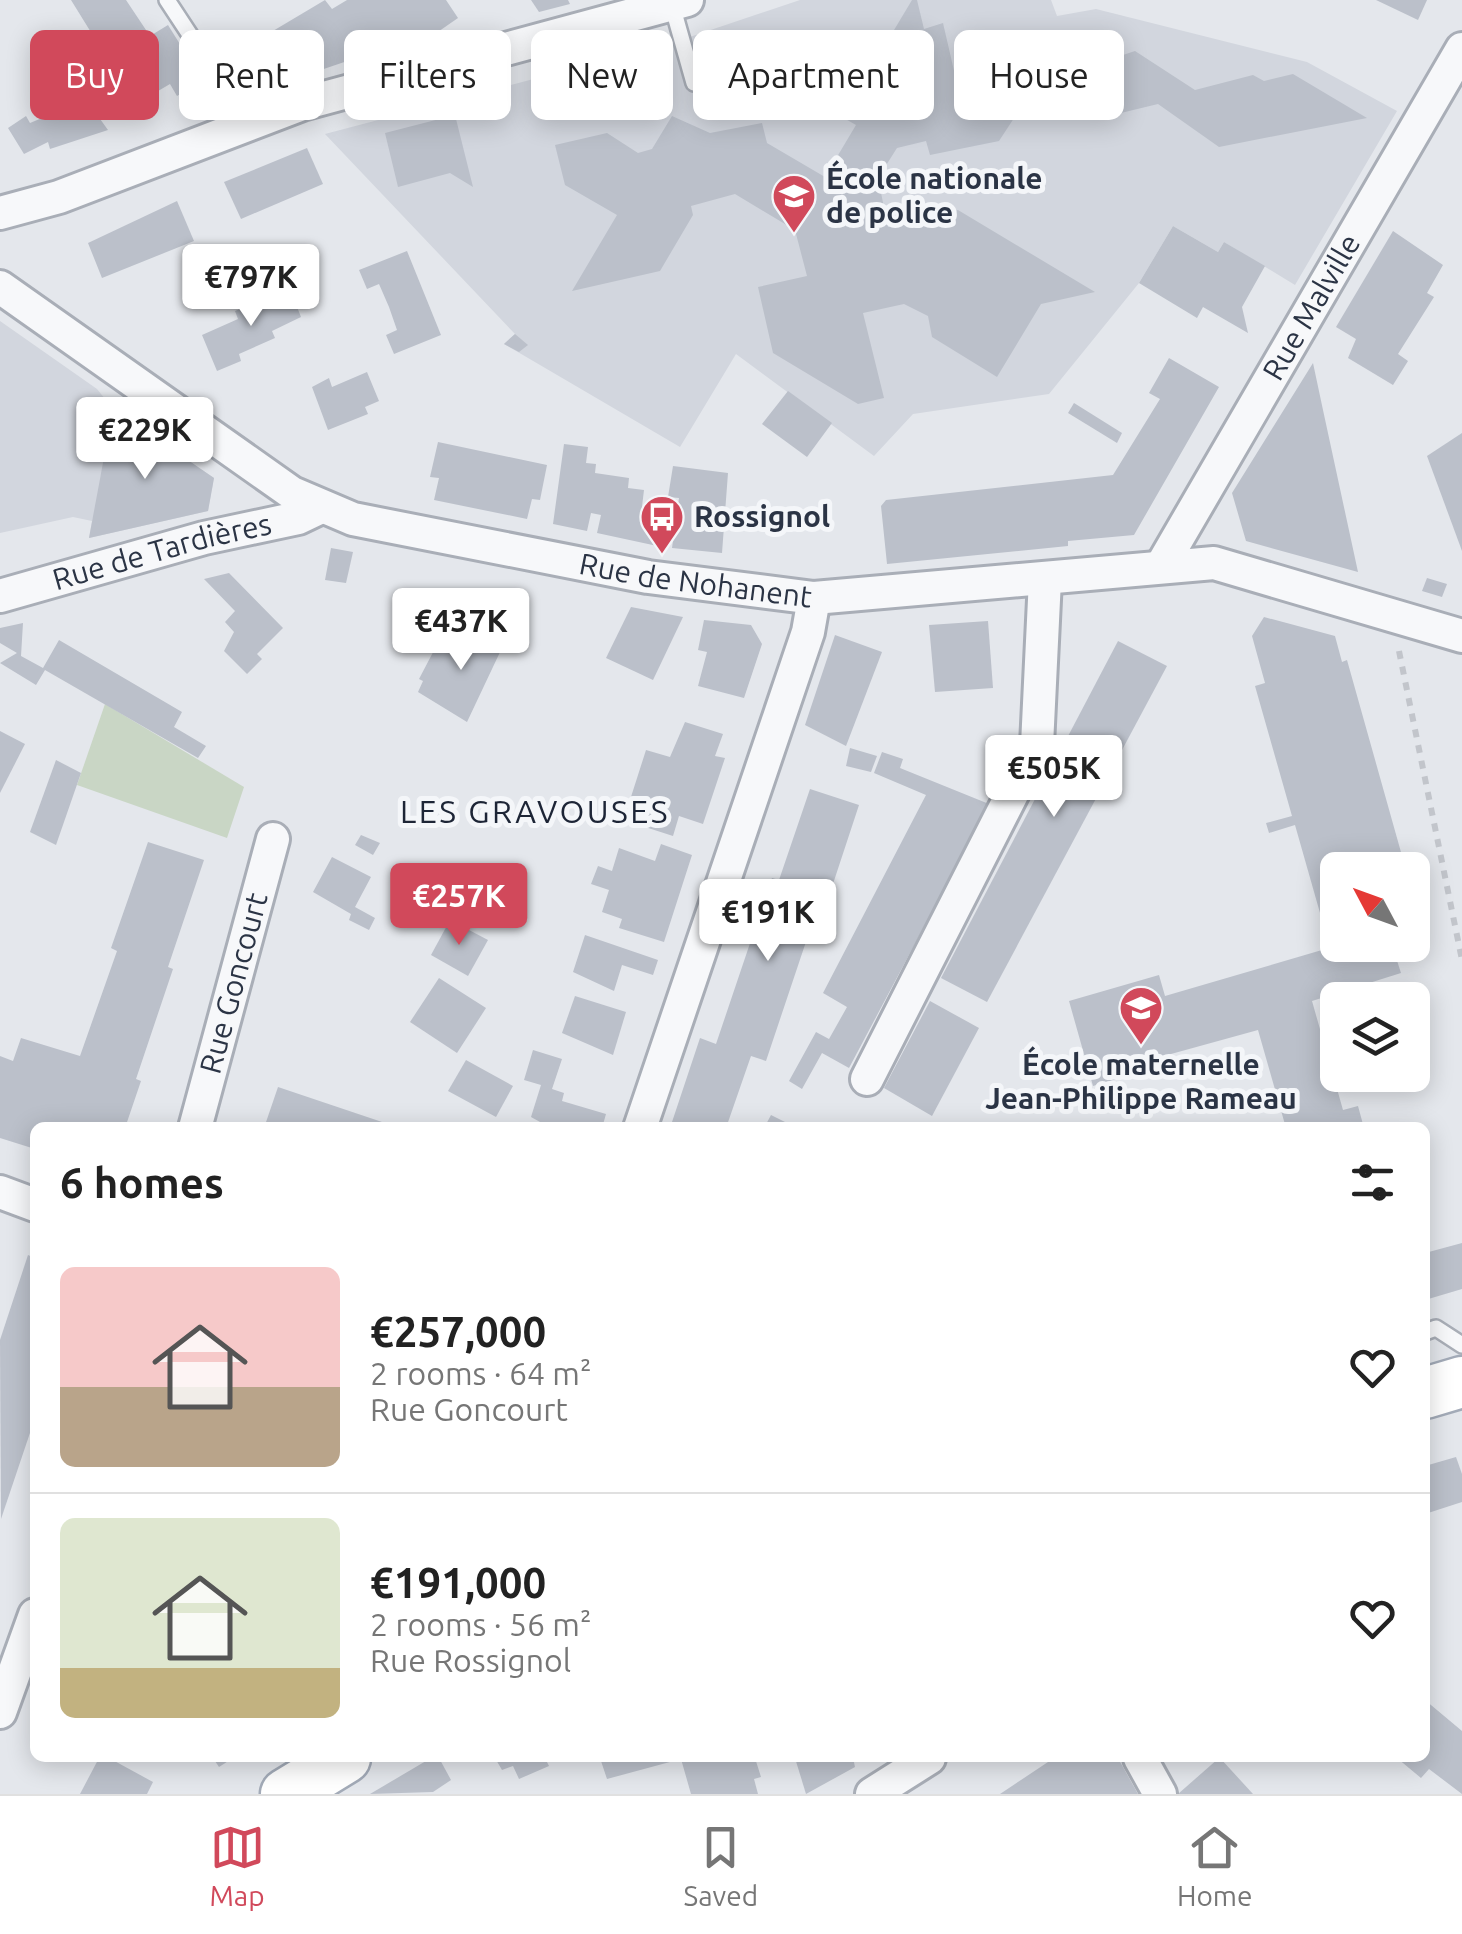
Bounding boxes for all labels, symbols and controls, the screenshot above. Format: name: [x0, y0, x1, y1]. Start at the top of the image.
chip: Buy: [30, 30, 159, 120]
chip: Rent: [179, 30, 324, 120]
chip: Filters: [344, 30, 511, 120]
chip: New: [531, 30, 673, 120]
chip: Apartment: [693, 30, 934, 120]
chip: House: [954, 30, 1124, 120]
place label: École nationale de police: [826, 160, 1043, 229]
school or university icon: École nationale de police: [771, 173, 817, 234]
street label: Rue Malville: [1255, 228, 1367, 386]
pin: €797K: [181, 244, 321, 329]
text: €797K: [204, 258, 298, 294]
pin: €229K: [75, 397, 215, 482]
text: €229K: [98, 411, 192, 447]
bus stop icon: Rossignol: [639, 494, 685, 555]
place label: Rossignol: [694, 499, 830, 533]
street label: Rue de Tardières: [48, 506, 274, 596]
street label: Rue de Nohanent: [577, 546, 814, 614]
pin: €437K: [391, 588, 531, 673]
text: €437K: [414, 602, 508, 638]
pin: €505K: [984, 735, 1124, 820]
text: €505K: [1007, 749, 1101, 785]
district label: LES GRAVOUSES: [400, 793, 670, 829]
north arrow: [1320, 852, 1430, 962]
map controls: [1320, 852, 1430, 1092]
pin: €257K: [389, 863, 529, 948]
text: €257K: [412, 877, 506, 913]
pin: €191K: [698, 879, 838, 964]
street label: Rue Goncourt: [193, 889, 274, 1077]
text: €191K: [721, 893, 815, 929]
button: layers: [1320, 982, 1430, 1092]
school or university icon: École maternelle Jean-Philippe Rameau: [1118, 985, 1164, 1046]
place label: École maternelle Jean-Philippe Rameau: [985, 1046, 1297, 1115]
icon: filters: [1345, 1155, 1400, 1210]
text: 6 homes: [60, 1159, 224, 1206]
icon: home: [140, 1307, 260, 1427]
text: €257,000: [370, 1308, 546, 1355]
icon: heart: [1345, 1340, 1400, 1395]
text: 2 rooms · 64 m²: [370, 1355, 591, 1391]
text: Rue Goncourt: [370, 1391, 568, 1427]
icon: home: [140, 1558, 260, 1678]
text: €191,000: [370, 1559, 546, 1606]
icon: heart: [1345, 1591, 1400, 1646]
text: 2 rooms · 56 m²: [370, 1606, 591, 1642]
text: Rue Rossignol: [370, 1642, 571, 1678]
tab: Map: [209, 1820, 265, 1911]
tab: Saved: [684, 1820, 758, 1911]
tab: Home: [1177, 1820, 1253, 1911]

